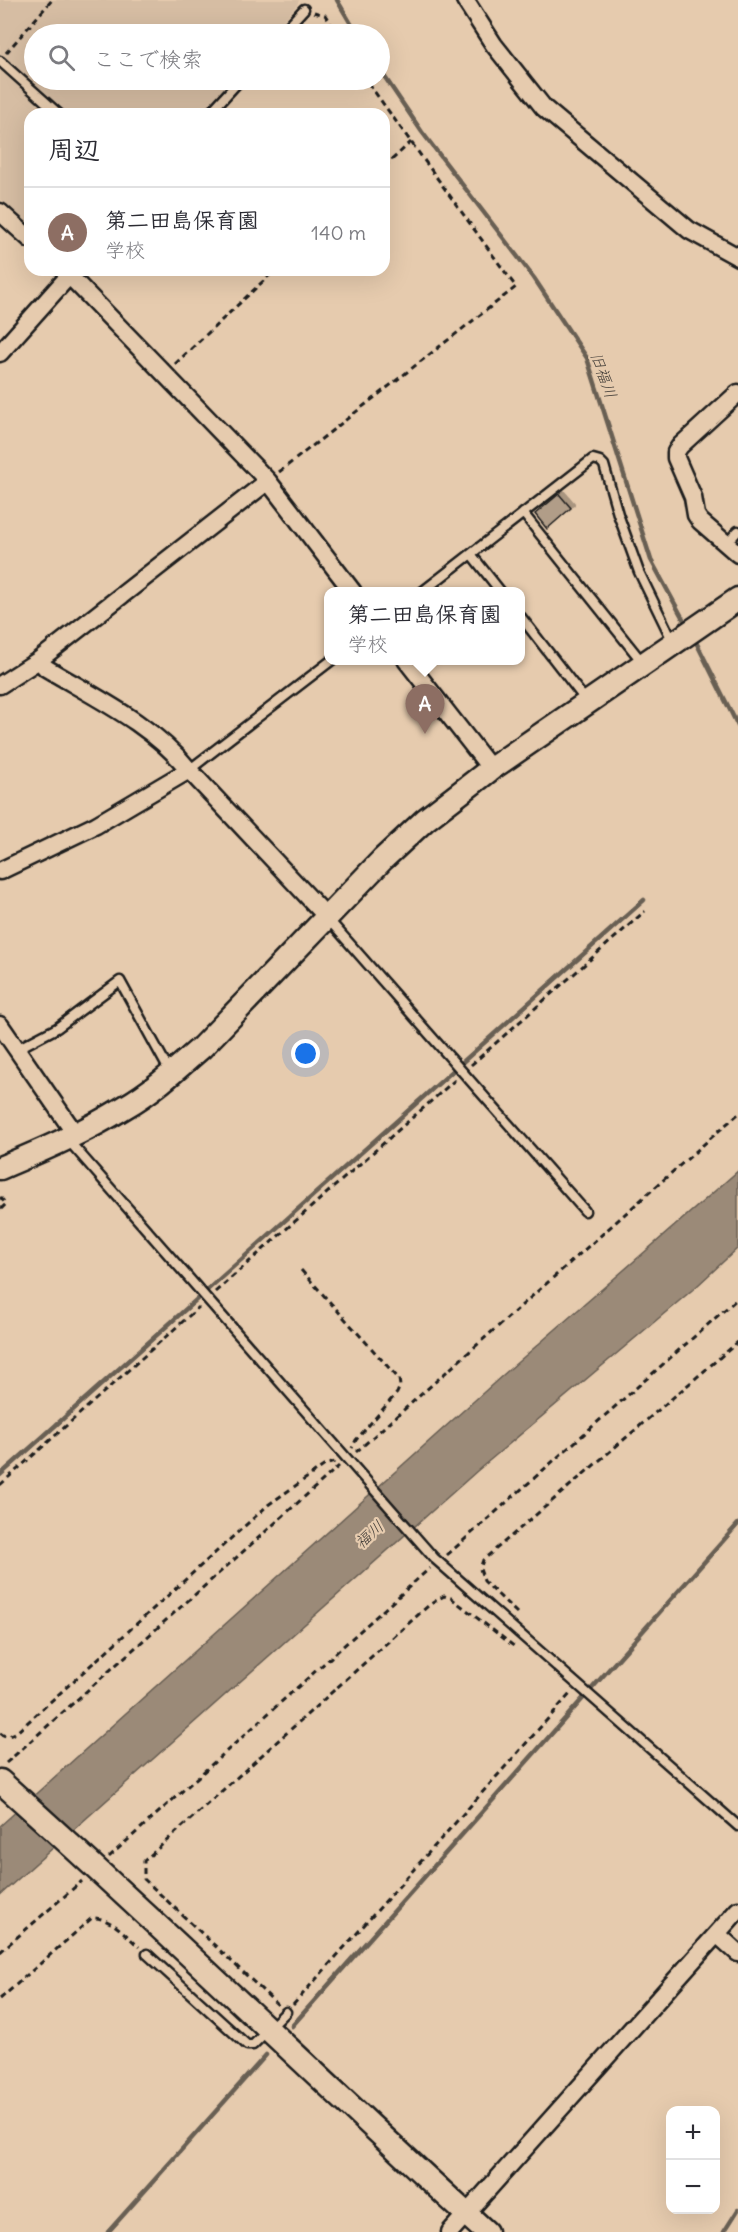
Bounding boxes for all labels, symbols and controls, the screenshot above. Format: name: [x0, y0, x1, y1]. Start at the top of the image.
search box: [24, 24, 390, 90]
icon: search: [45, 41, 78, 74]
text: ここで検索: [93, 45, 203, 73]
text: 周辺: [48, 133, 100, 166]
text: 第二田島保育園: [105, 206, 259, 234]
text: A: [61, 220, 74, 245]
text: 140 m: [311, 220, 366, 245]
text: 学校: [105, 237, 145, 262]
water label: 旧福川: [586, 349, 622, 401]
popup: [324, 587, 525, 665]
text: 第二田島保育園: [347, 600, 502, 628]
text: 学校: [347, 631, 387, 656]
pin: A: [406, 684, 444, 734]
your location: [291, 1039, 320, 1068]
water label: 福川: [350, 1516, 388, 1552]
map controls: [666, 2106, 720, 2214]
button: +: [666, 2106, 720, 2160]
button: −: [666, 2160, 720, 2214]

